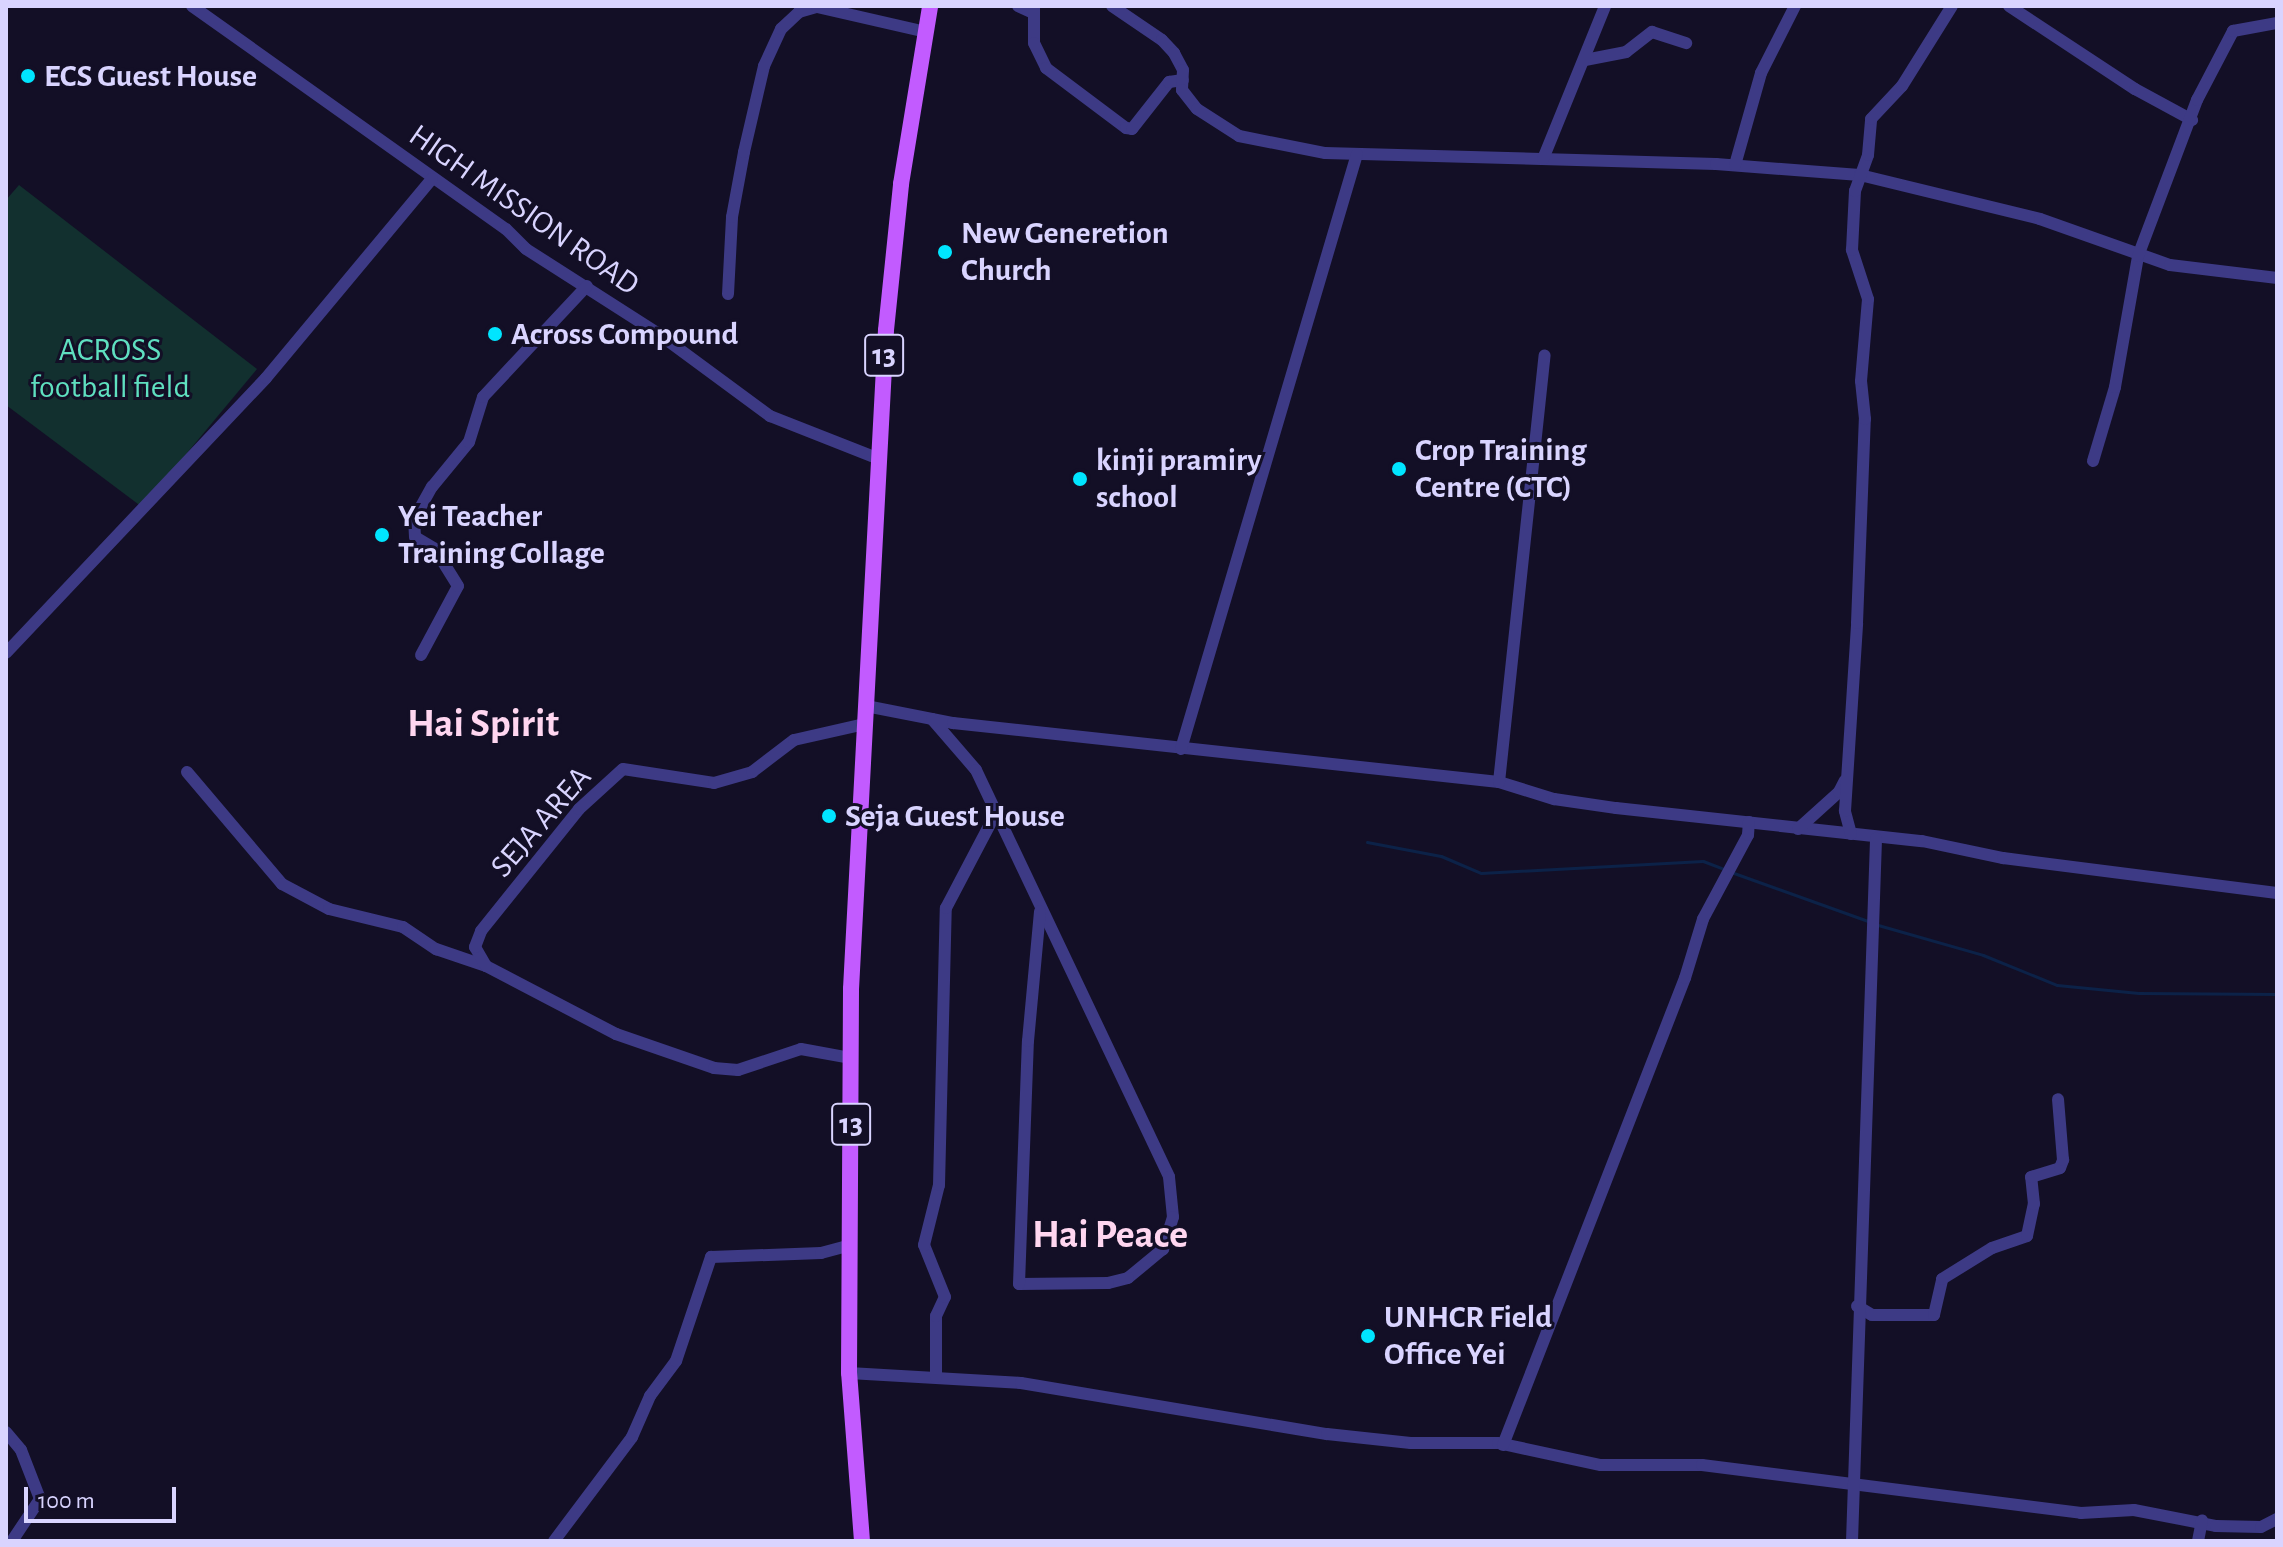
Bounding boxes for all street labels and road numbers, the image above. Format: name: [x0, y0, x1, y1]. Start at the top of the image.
street label: HIGH MISSION ROAD: [401, 116, 647, 304]
road number: 13: [864, 329, 904, 381]
street label: SEJA AREA: [482, 759, 600, 885]
road number: 13: [831, 1098, 871, 1150]

